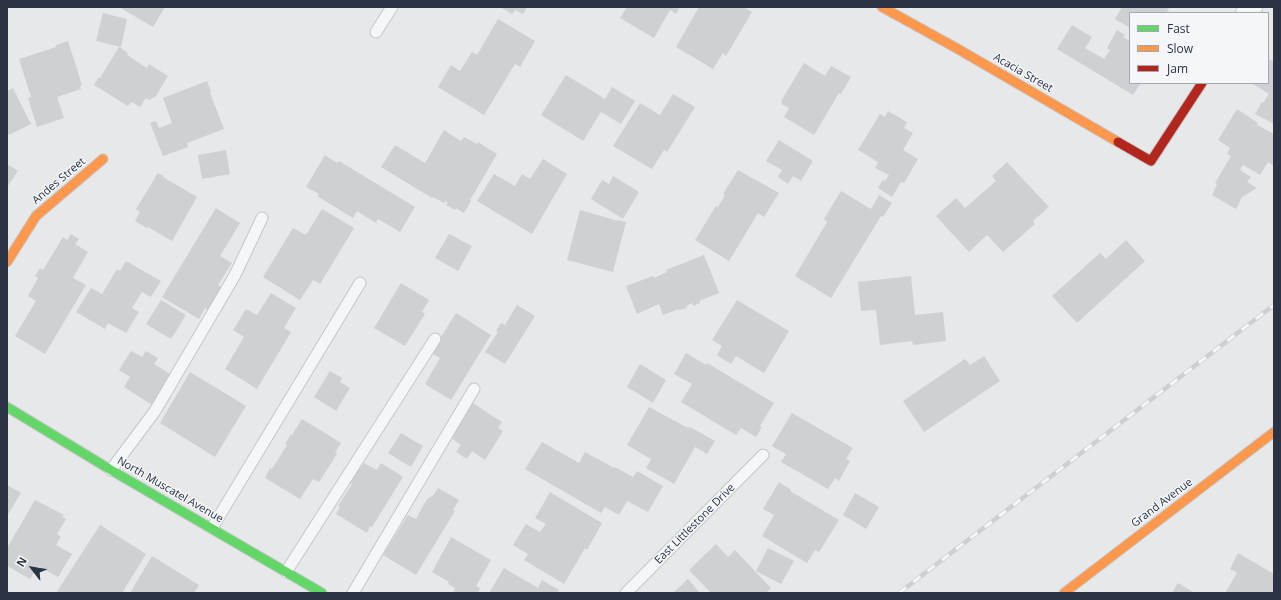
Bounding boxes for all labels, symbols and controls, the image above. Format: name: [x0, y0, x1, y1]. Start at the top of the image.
legend: [1129, 12, 1269, 84]
text: Fast: [1167, 20, 1190, 37]
text: Slow: [1167, 40, 1193, 57]
street label: Acacia Street: [991, 51, 1055, 95]
text: Jam: [1167, 60, 1188, 77]
street label: Andes Street: [30, 155, 88, 207]
street label: North Muscatel Avenue: [115, 454, 225, 526]
street label: Grand Avenue: [1129, 476, 1195, 530]
street label: East Littlestone Drive: [652, 481, 738, 567]
north arrow: [12, 548, 52, 588]
text: N: [13, 554, 30, 569]

